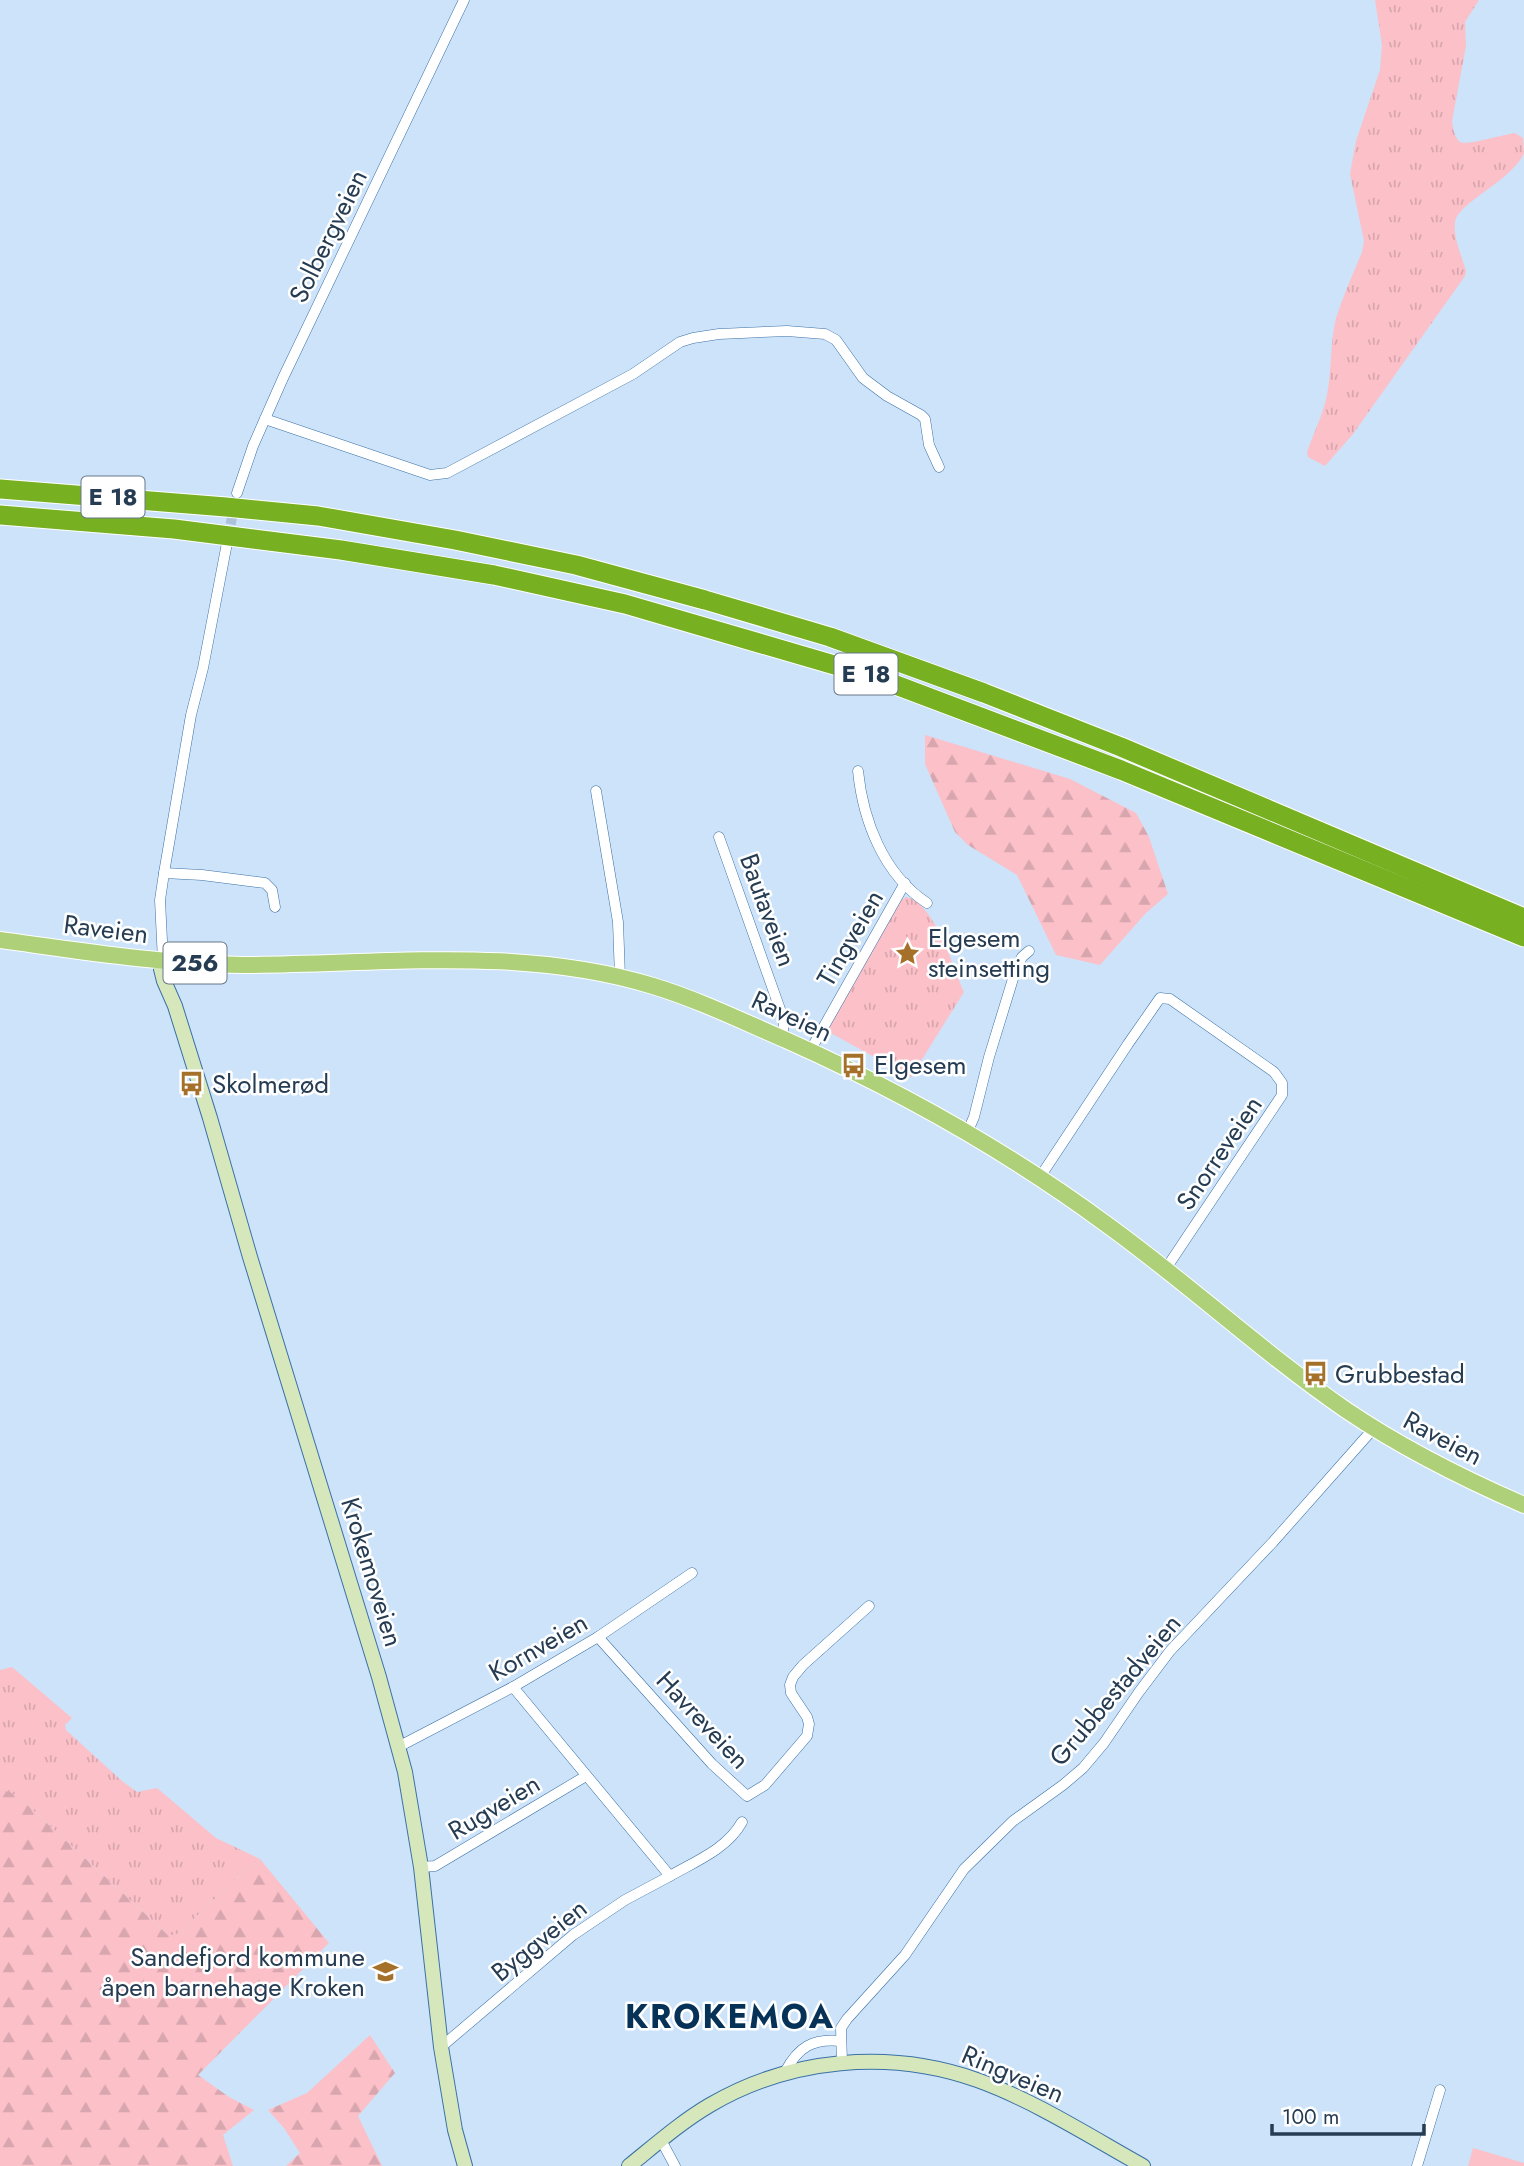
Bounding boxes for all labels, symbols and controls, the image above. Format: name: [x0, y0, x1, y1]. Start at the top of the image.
street label: Solbergveien: [279, 163, 377, 309]
road number: E 18: [82, 476, 144, 518]
road number: E 18: [834, 654, 898, 694]
street label: Bautaveien: [730, 848, 806, 972]
street label: Tingveien: [807, 883, 893, 993]
street label: Raveien: [61, 905, 151, 953]
place label: Elgesem steinsetting: [928, 919, 1050, 987]
place icon: Elgesem steinsetting: [894, 939, 922, 967]
road number: 256: [164, 943, 227, 984]
street label: Raveien: [745, 981, 839, 1051]
place label: Elgesem: [874, 1046, 967, 1084]
bus stop icon: Elgesem: [840, 1051, 868, 1079]
place label: Skolmerød: [212, 1065, 329, 1103]
bus stop icon: Skolmerød: [178, 1070, 206, 1098]
street label: Snorreveien: [1167, 1088, 1271, 1218]
place label: Grubbestad: [1335, 1355, 1465, 1393]
bus stop icon: Grubbestad: [1301, 1360, 1329, 1388]
street label: Raveien: [1396, 1401, 1490, 1475]
street label: Krokemoveien: [331, 1493, 413, 1651]
street label: Kornveien: [481, 1603, 595, 1691]
street label: Grubbestadveien: [1040, 1606, 1190, 1774]
street label: Havreveien: [647, 1662, 759, 1778]
street label: Rugveien: [441, 1765, 547, 1849]
street label: Byggveien: [483, 1890, 595, 1990]
place label: Sandefjord kommune åpen barnehage Kroken: [102, 1938, 365, 2006]
school or university icon: Sandefjord kommune åpen barnehage Kroken: [371, 1958, 399, 1986]
district label: KROKEMOA: [625, 1993, 835, 2040]
street label: Ringveien: [956, 2035, 1070, 2113]
scale bar: [1272, 2092, 1424, 2136]
text: 100 m: [1282, 2102, 1339, 2132]

